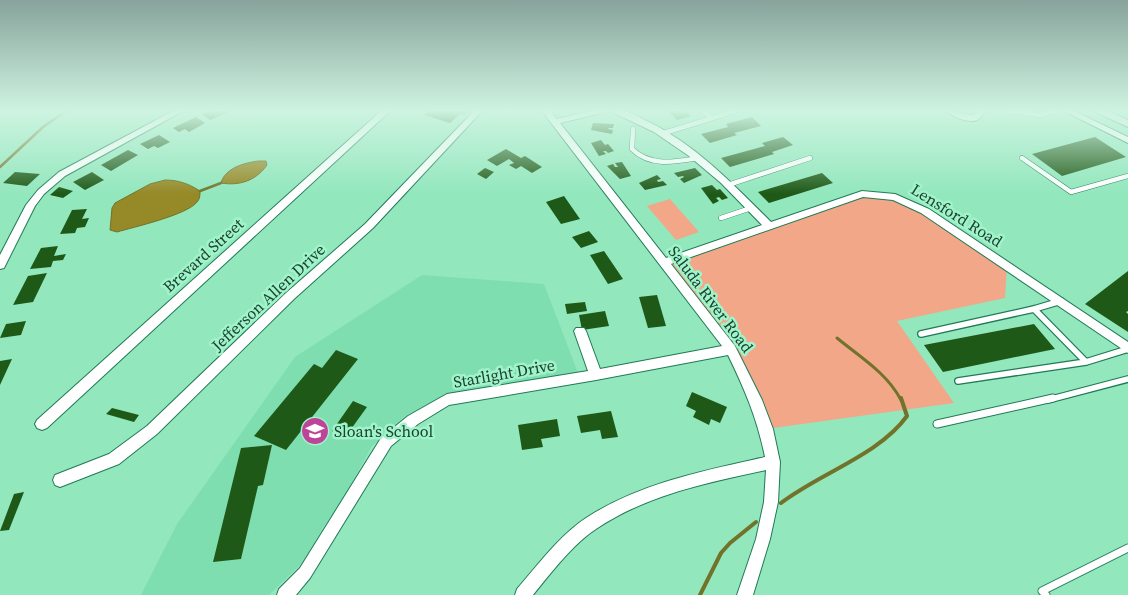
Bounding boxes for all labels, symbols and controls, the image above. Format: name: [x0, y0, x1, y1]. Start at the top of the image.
street label: Lensford Road: [907, 178, 1007, 252]
street label: Brevard Street: [158, 212, 249, 297]
street label: Jefferson Allen Drive: [206, 238, 330, 356]
street label: Saluda River Road: [664, 241, 758, 357]
street label: Starlight Drive: [452, 353, 556, 393]
school or university icon: Sloan's School: [300, 416, 330, 446]
place label: Sloan's School: [334, 420, 433, 442]

